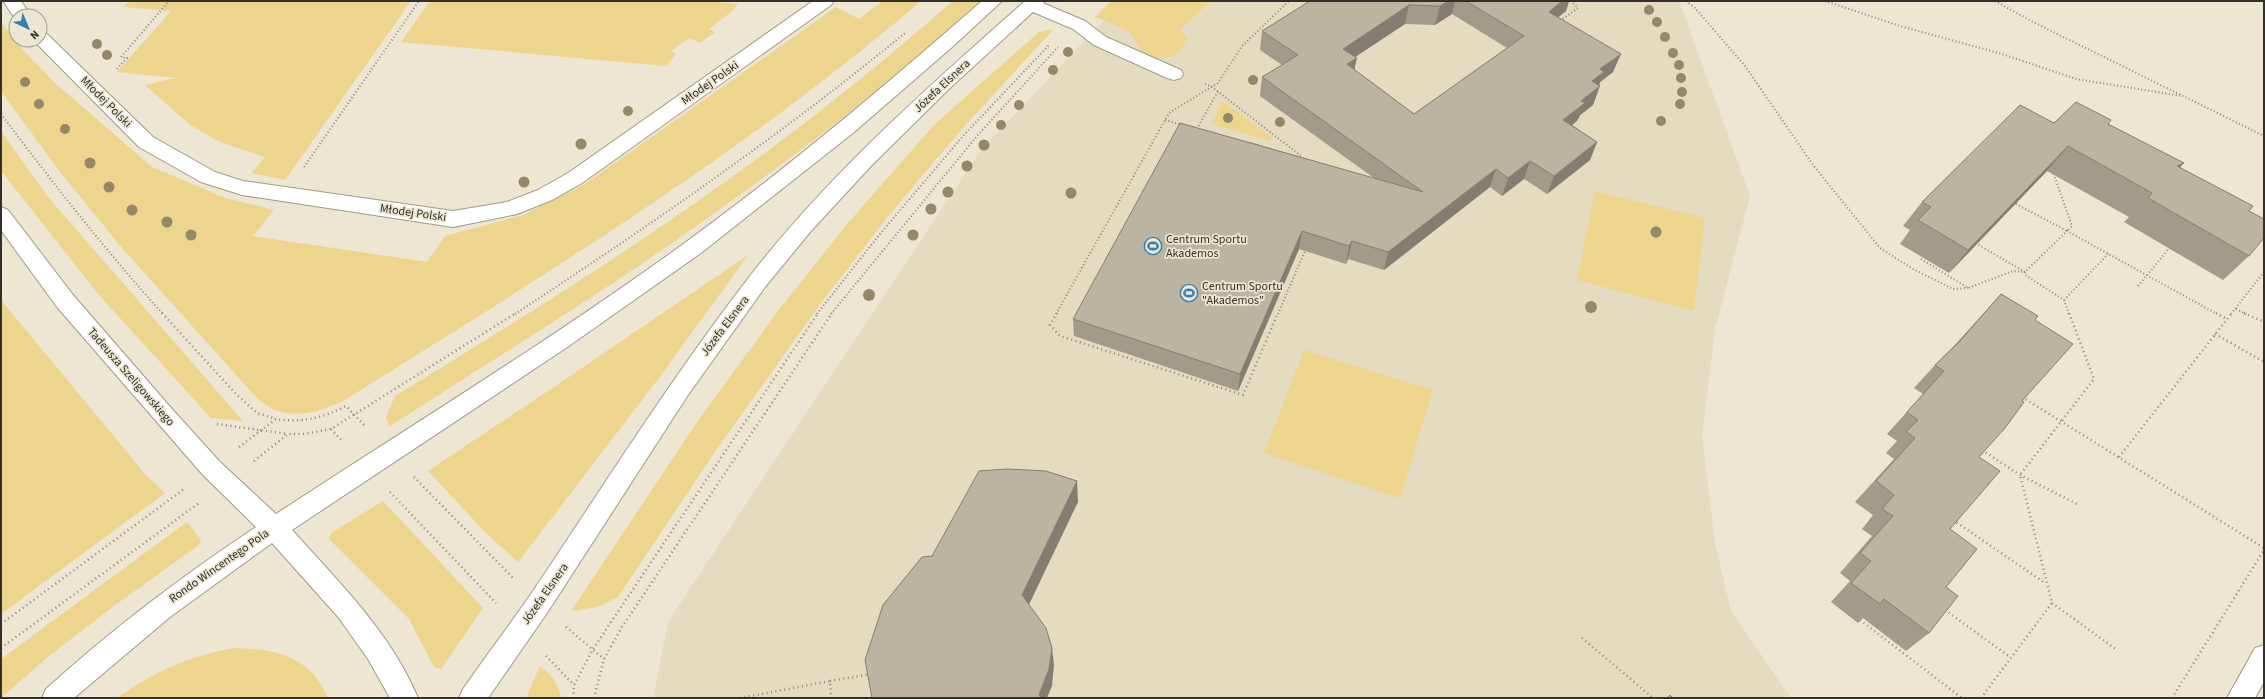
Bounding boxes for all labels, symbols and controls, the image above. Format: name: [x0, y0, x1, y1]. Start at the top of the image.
north arrow: [8, 8, 48, 48]
text: N: [27, 27, 42, 43]
street label: Józefa Elsnera: [910, 55, 974, 117]
street label: Młodej Polski: [678, 57, 742, 109]
street label: Młodej Polski: [76, 72, 136, 132]
street label: Młodej Polski: [379, 200, 447, 226]
place label: Centrum Sportu Akademos: [1166, 231, 1247, 262]
sports icon: Centrum Sportu Akademos: [1143, 236, 1163, 256]
place label: Centrum Sportu "Akademos": [1202, 278, 1283, 309]
sports icon: Centrum Sportu "Akademos": [1179, 283, 1199, 303]
street label: Józefa Elsnera: [697, 292, 753, 360]
street label: Tadeusza Szeligowskiego: [83, 324, 179, 430]
street label: Rondo Wincentego Pola: [166, 525, 272, 607]
street label: Józefa Elsnera: [517, 560, 573, 628]

